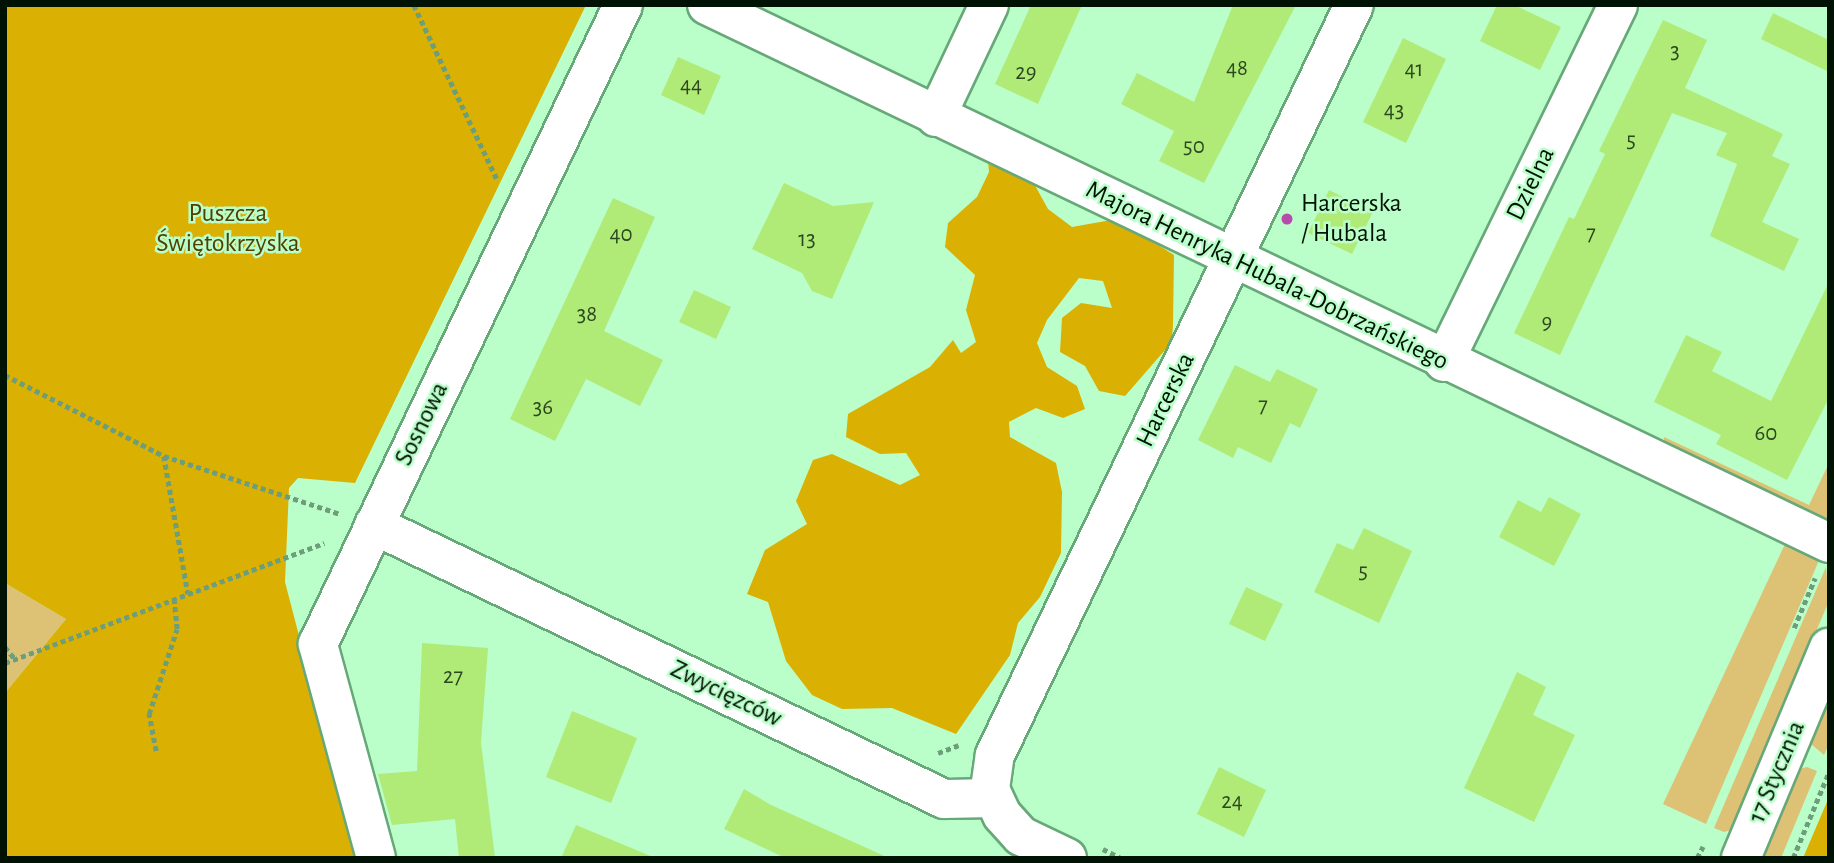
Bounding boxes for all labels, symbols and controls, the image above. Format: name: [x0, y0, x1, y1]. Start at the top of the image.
house number: 3: [1670, 38, 1680, 66]
house number: 48: [1226, 55, 1248, 83]
house number: 41: [1405, 56, 1423, 84]
house number: 29: [1015, 59, 1037, 87]
house number: 44: [680, 72, 702, 100]
house number: 43: [1384, 97, 1404, 125]
house number: 5: [1626, 127, 1636, 155]
house number: 50: [1183, 133, 1205, 161]
street label: Dzielna: [1500, 142, 1562, 226]
street label: Majora Henryka Hubala-Dobrzańskiego: [1081, 174, 1453, 378]
place label: Harcerska / Hubala: [1301, 188, 1402, 249]
park label: Puszcza Świętokrzyska: [156, 198, 300, 260]
marker: Harcerska / Hubala: [1279, 211, 1295, 227]
house number: 7: [1586, 220, 1596, 248]
house number: 40: [609, 221, 633, 249]
house number: 13: [798, 226, 816, 254]
house number: 38: [577, 301, 597, 329]
house number: 9: [1542, 309, 1552, 337]
street label: Harcerska: [1130, 348, 1202, 452]
street label: Sosnowa: [388, 377, 456, 471]
house number: 7: [1258, 392, 1268, 420]
house number: 36: [533, 394, 553, 422]
house number: 60: [1755, 420, 1777, 448]
house number: 5: [1358, 558, 1368, 586]
street label: Zwycięzców: [665, 654, 787, 734]
house number: 27: [443, 663, 463, 691]
street label: 17 Stycznia: [1742, 716, 1812, 828]
house number: 24: [1221, 788, 1243, 816]

